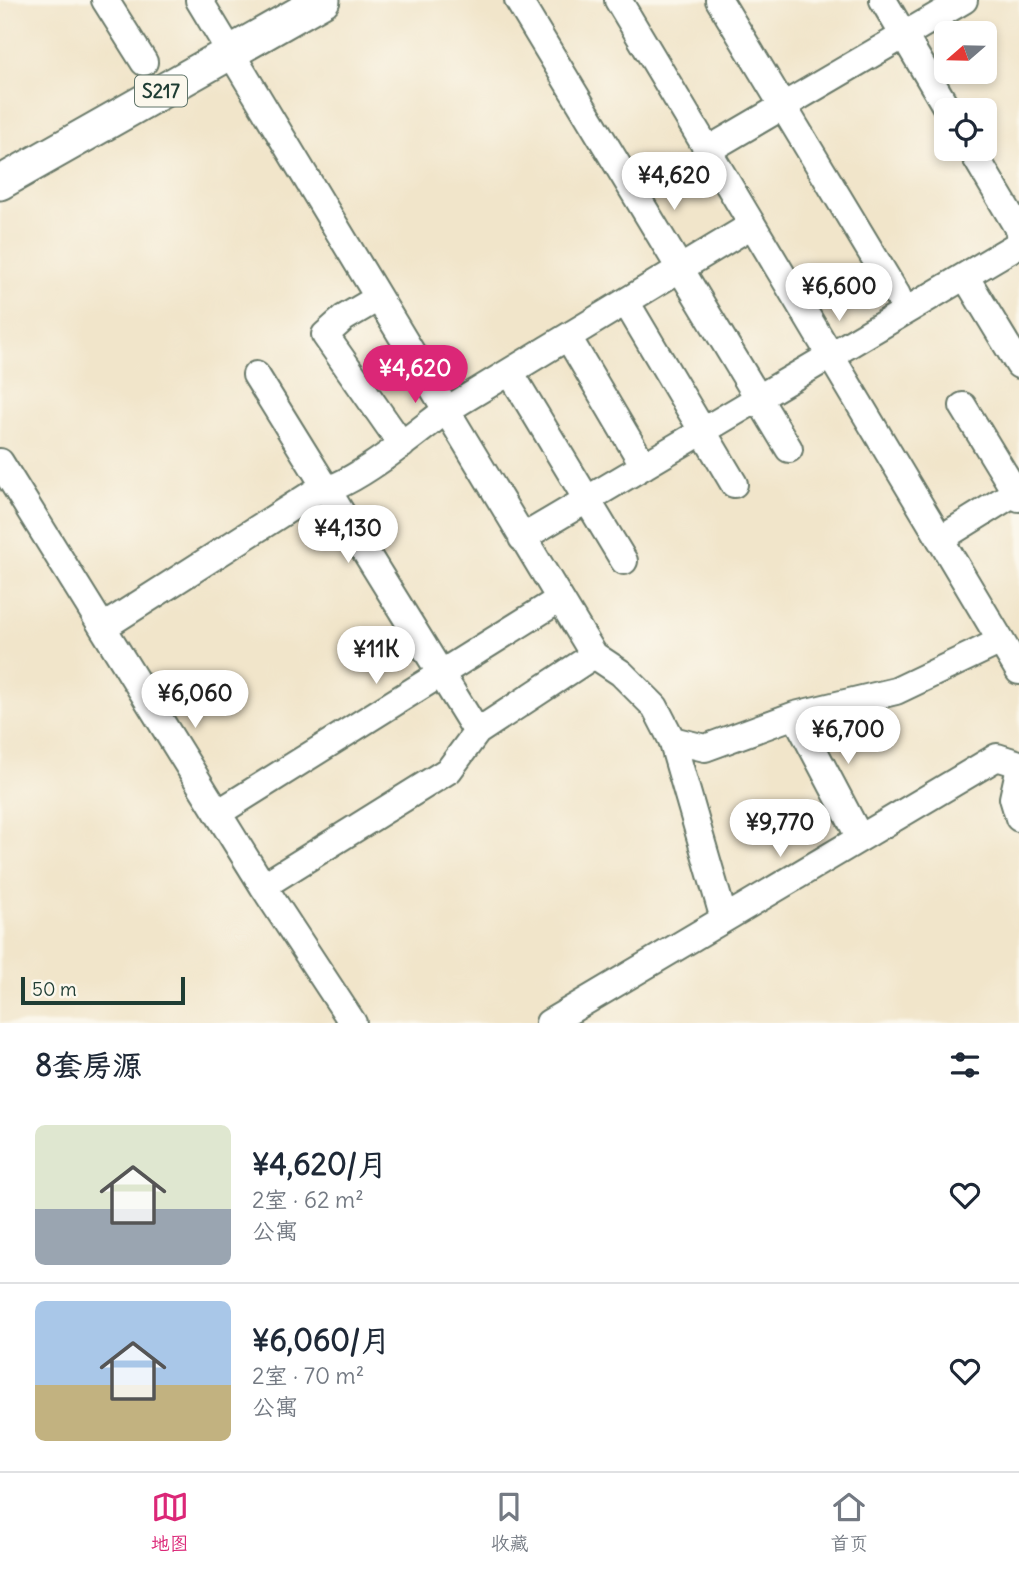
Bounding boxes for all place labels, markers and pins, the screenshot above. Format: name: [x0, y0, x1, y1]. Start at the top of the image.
pin: ¥4,620: [617, 152, 731, 212]
pin: ¥6,600: [782, 264, 896, 323]
pin: ¥4,620: [358, 346, 472, 405]
pin: ¥4,130: [291, 505, 405, 565]
pin: ¥11K: [335, 626, 417, 686]
pin: ¥6,060: [138, 670, 252, 730]
pin: ¥6,700: [791, 706, 905, 766]
pin: ¥9,770: [723, 800, 837, 859]

